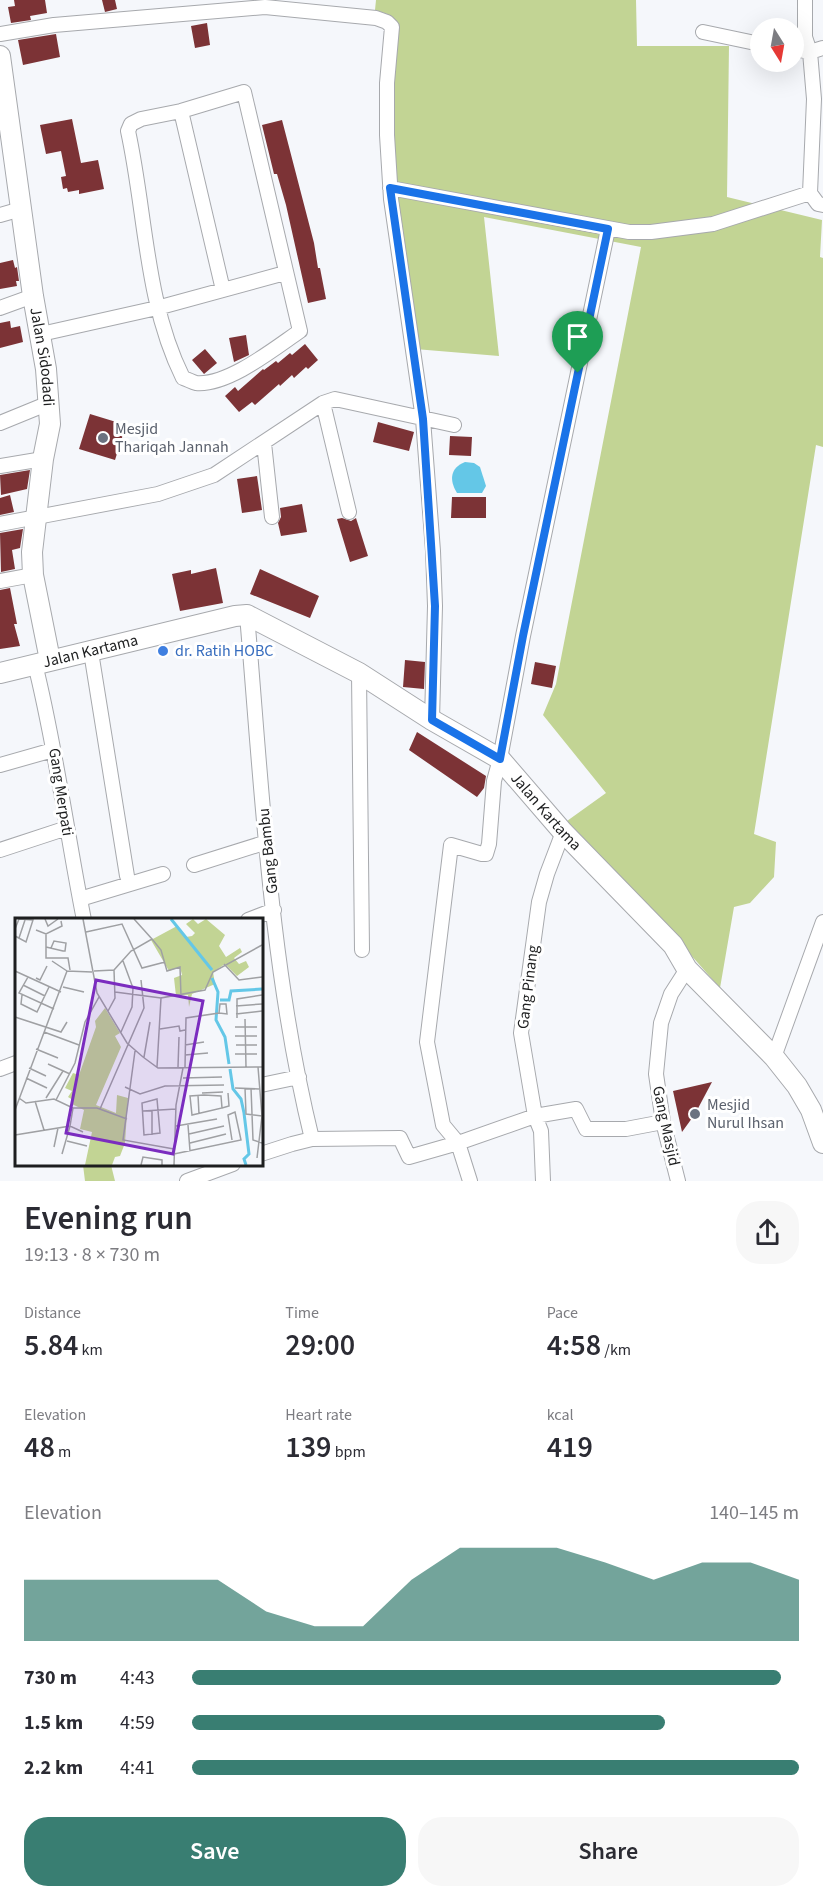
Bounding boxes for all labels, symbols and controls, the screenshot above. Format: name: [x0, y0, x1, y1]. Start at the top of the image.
north arrow: [750, 18, 804, 72]
map controls: [750, 18, 804, 72]
street label: Jalan Sidodadi: [24, 306, 60, 407]
pin: [552, 311, 603, 373]
icon: arrive: [561, 320, 594, 353]
place label: Mesjid Thariqah Jannah: [115, 418, 229, 458]
marker: Mesjid Thariqah Jannah: [96, 431, 110, 445]
street label: Jalan Kartama: [41, 629, 140, 673]
place label: dr. Ratih HOBC: [175, 640, 273, 662]
marker: dr. Ratih HOBC: [156, 644, 170, 658]
street label: Gang Merpati: [43, 746, 79, 838]
street label: Jalan Kartama: [505, 768, 586, 855]
street label: Gang Bambu: [253, 807, 283, 895]
inset map: [15, 918, 262, 1166]
street label: Gang Pinang: [512, 944, 544, 1030]
street label: Gang Masjid: [647, 1084, 685, 1168]
place label: Mesjid Nurul Ihsan: [707, 1094, 784, 1134]
marker: Mesjid Nurul Ihsan: [688, 1107, 702, 1121]
text: Evening run: [24, 1195, 193, 1242]
button: share: [736, 1201, 799, 1264]
text: 19:13 · 8 × 730 m: [24, 1241, 160, 1269]
text: Distance: [24, 1302, 81, 1324]
text: Time: [285, 1302, 319, 1324]
text: Pace: [547, 1302, 578, 1324]
text: 5.84: [24, 1324, 78, 1367]
text: 29:00: [285, 1324, 355, 1367]
text: 4:58: [547, 1324, 601, 1367]
text: km: [78, 1339, 103, 1361]
text: /km: [601, 1339, 631, 1361]
text: Elevation: [24, 1404, 86, 1426]
text: Heart rate: [285, 1404, 352, 1426]
text: kcal: [547, 1404, 574, 1426]
text: 48: [24, 1426, 55, 1469]
text: 139: [285, 1426, 332, 1469]
text: 419: [547, 1426, 593, 1469]
text: m: [55, 1441, 71, 1463]
text: bpm: [332, 1441, 366, 1463]
text: Elevation: [24, 1499, 102, 1527]
text: 140–145 m: [709, 1499, 799, 1527]
text: 730 m: [24, 1664, 77, 1692]
text: 4:43: [120, 1664, 155, 1692]
text: 1.5 km: [24, 1709, 83, 1737]
text: 4:59: [120, 1709, 155, 1737]
text: 2.2 km: [24, 1754, 83, 1782]
text: 4:41: [120, 1754, 155, 1782]
button: Save: [24, 1817, 406, 1886]
button: Share: [418, 1817, 799, 1886]

